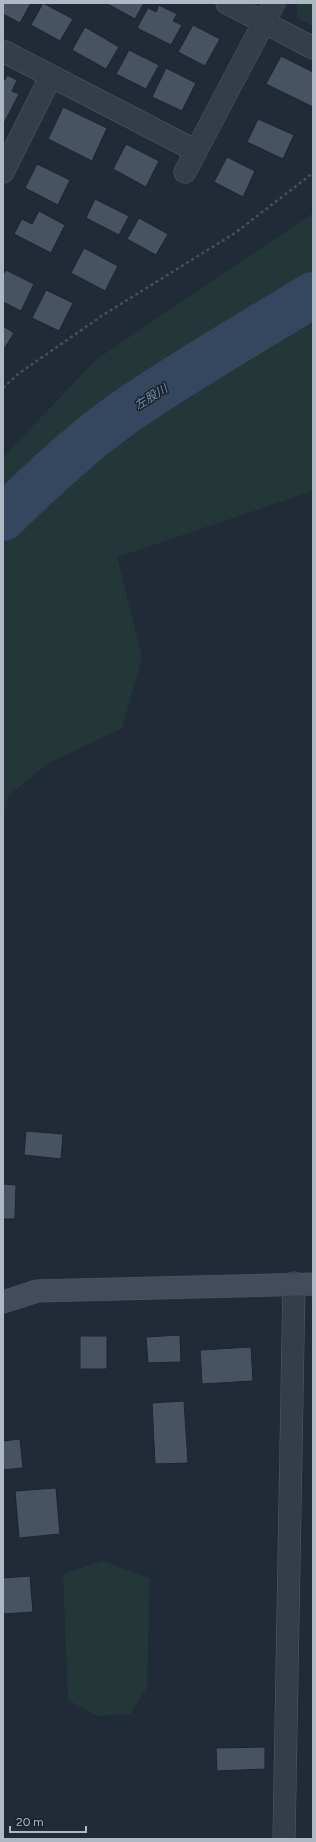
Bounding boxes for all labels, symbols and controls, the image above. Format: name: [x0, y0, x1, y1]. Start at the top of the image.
water label: 左股川: [132, 380, 172, 412]
scale bar: [10, 1808, 86, 1834]
text: 20 m: [16, 1815, 44, 1829]

